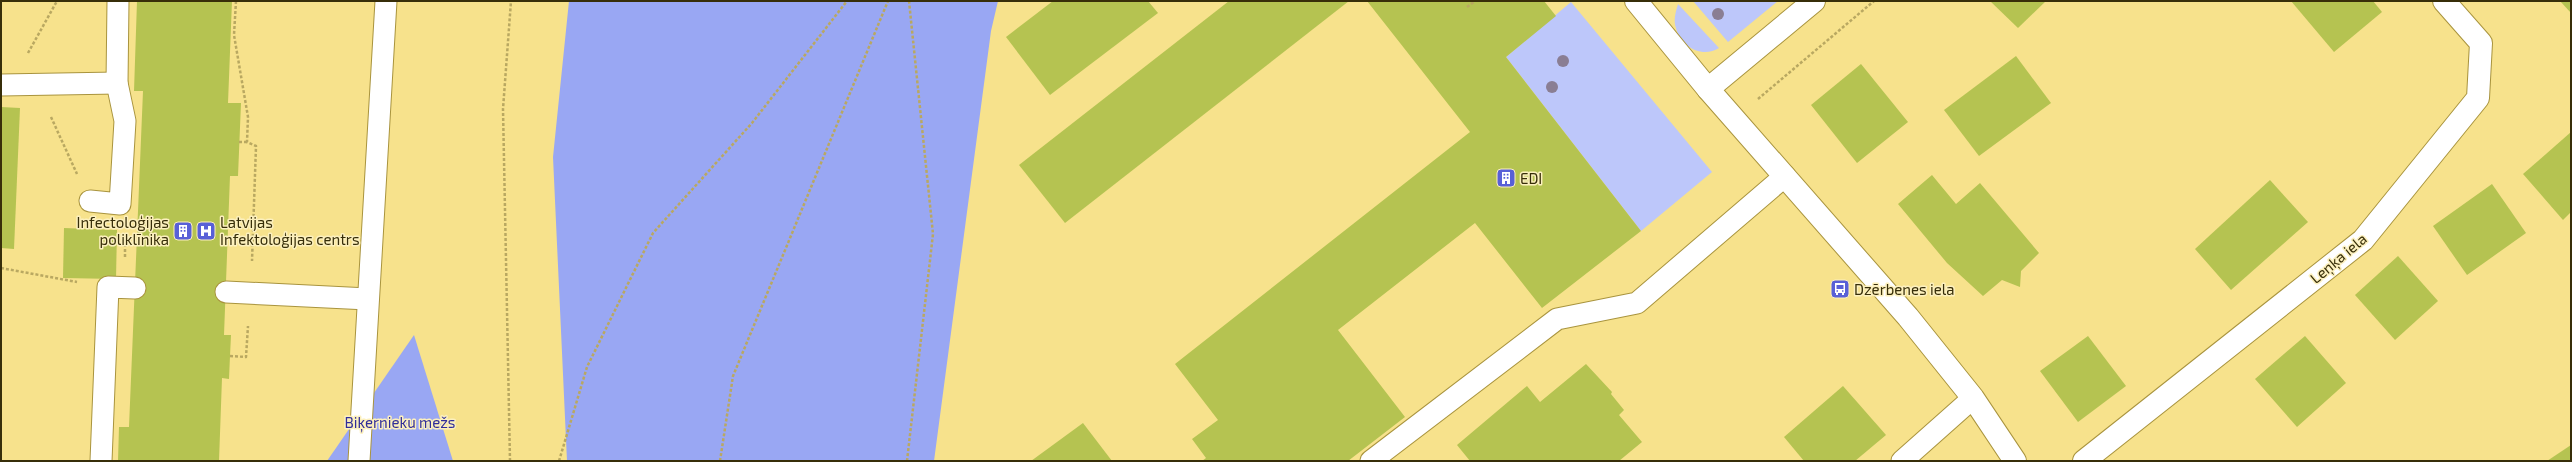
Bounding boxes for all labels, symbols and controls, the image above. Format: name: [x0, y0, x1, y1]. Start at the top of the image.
building icon: EDI: [1495, 167, 1517, 189]
place label: EDI: [1520, 169, 1542, 187]
place label: Infectoloģijas poliklīnika: [76, 213, 169, 248]
place label: Latvijas Infektoloģijas centrs: [220, 213, 360, 249]
building icon: Infectoloģijas poliklīnika: [172, 220, 194, 242]
hospital icon: Latvijas Infektoloģijas centrs: [195, 220, 217, 242]
street label: Leņķa iela: [2306, 229, 2371, 288]
bus stop icon: Dzērbenes iela: [1829, 278, 1851, 300]
place label: Dzērbenes iela: [1854, 280, 1954, 298]
park label: Biķernieku mežs: [345, 413, 456, 433]

